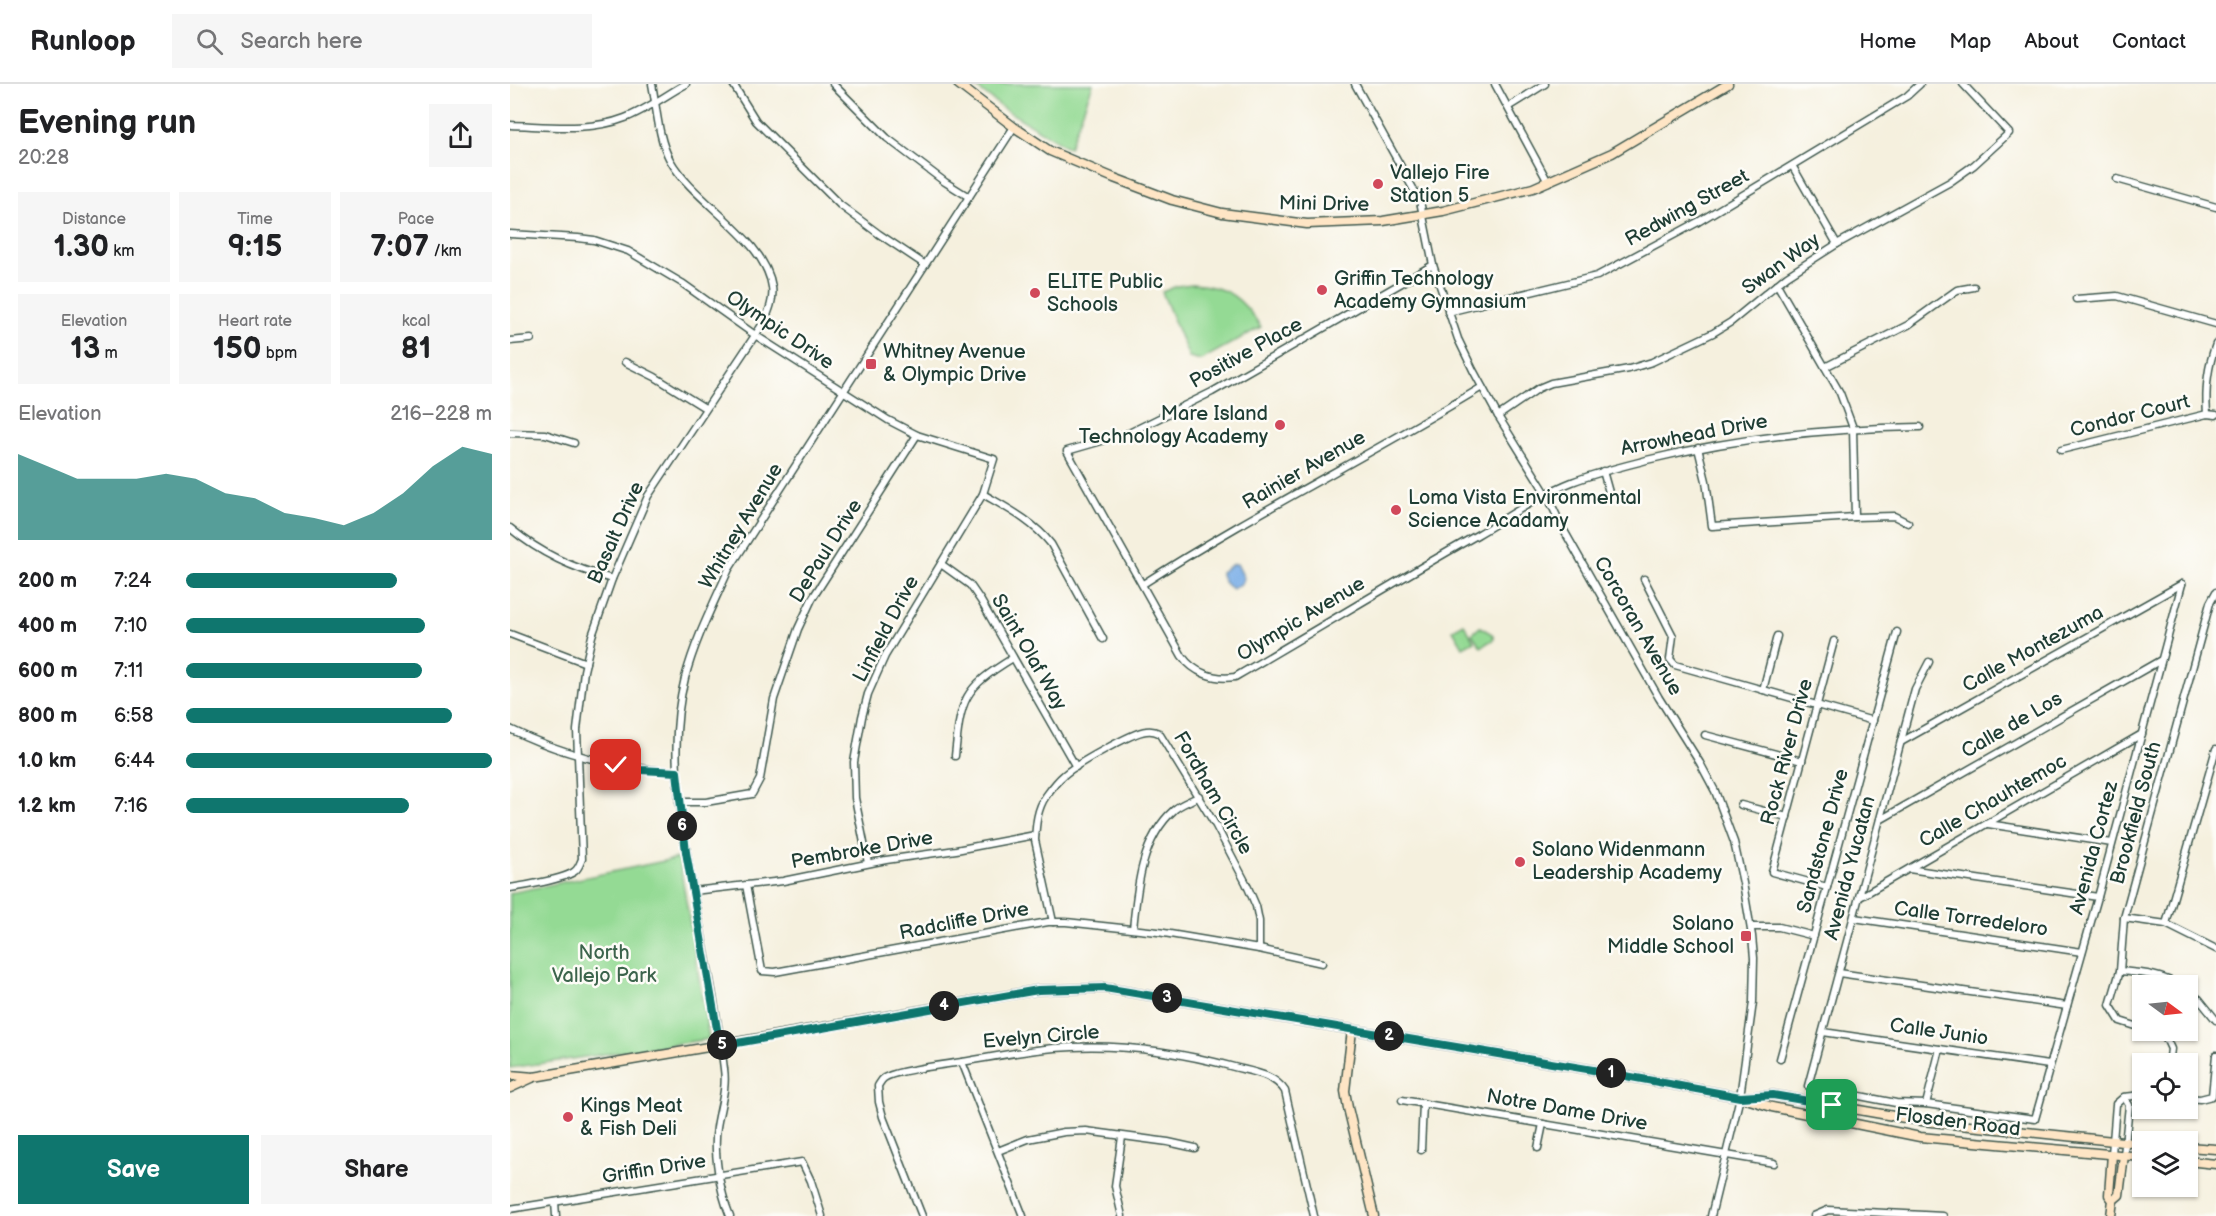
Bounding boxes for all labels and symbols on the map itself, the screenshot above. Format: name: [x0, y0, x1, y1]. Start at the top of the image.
place label: Vallejo Fire Station 5: [1390, 161, 1490, 208]
street label: Redwing Street: [1621, 164, 1753, 252]
marker: Vallejo Fire Station 5: [1371, 177, 1385, 191]
street label: Mini Drive: [1279, 191, 1369, 217]
street label: Swan Way: [1738, 228, 1824, 300]
place label: Griffin Technology Academy Gymnasium: [1334, 267, 1526, 314]
place label: ELITE Public Schools: [1047, 270, 1163, 317]
marker: Griffin Technology Academy Gymnasium: [1315, 283, 1329, 297]
street label: Olympic Drive: [722, 285, 838, 375]
marker: ELITE Public Schools: [1028, 286, 1042, 300]
street label: Positive Place: [1185, 312, 1307, 394]
place label: Whitney Avenue & Olympic Drive: [883, 340, 1026, 387]
marker: Whitney Avenue & Olympic Drive: [864, 357, 878, 371]
street label: Condor Court: [2068, 390, 2192, 442]
place label: Mare Island Technology Academy: [1079, 402, 1268, 449]
street label: Arrowhead Drive: [1619, 409, 1770, 461]
marker: Mare Island Technology Academy: [1273, 418, 1287, 432]
street label: Rainier Avenue: [1238, 425, 1370, 515]
street label: Whitney Avenue: [694, 459, 788, 593]
street label: Basalt Drive: [583, 478, 649, 588]
place label: Loma Vista Environmental Science Acadamy: [1408, 486, 1641, 533]
street label: DePaul Drive: [785, 495, 867, 607]
marker: Loma Vista Environmental Science Acadamy: [1389, 503, 1403, 517]
street label: Corcoran Avenue: [1589, 552, 1688, 700]
street label: Linfield Drive: [848, 571, 924, 686]
street label: Olympic Avenue: [1233, 571, 1369, 667]
street label: Saint Olaf Way: [986, 590, 1072, 714]
street label: Calle Montezuma: [1958, 600, 2108, 698]
street label: Rock River Drive: [1756, 676, 1818, 828]
street label: Calle de Los: [1957, 686, 2067, 764]
street label: Fordham Circle: [1168, 727, 1258, 859]
pin: [590, 739, 641, 790]
street label: Brookfield South: [2105, 739, 2167, 887]
street label: Calle Chauhtemoc: [1915, 749, 2071, 853]
street label: Sandstone Drive: [1792, 766, 1854, 916]
street label: Avenida Cortez: [2065, 778, 2123, 917]
street label: Avenida Yucatan: [1819, 794, 1881, 942]
pin: 6: [667, 811, 697, 841]
street label: Pembroke Drive: [789, 826, 935, 874]
place label: Solano Widenmann Leadership Academy: [1532, 838, 1722, 885]
marker: Solano Widenmann Leadership Academy: [1513, 855, 1527, 869]
street label: Calle Torredeloro: [1892, 896, 2050, 942]
street label: Radcliffe Drive: [897, 897, 1031, 945]
place label: Solano Middle School: [1607, 912, 1734, 959]
marker: Solano Middle School: [1739, 929, 1753, 943]
park label: North Vallejo Park: [552, 941, 656, 988]
north arrow: [2132, 975, 2198, 1041]
pin: 3: [1152, 983, 1182, 1013]
pin: 4: [929, 991, 959, 1021]
street label: Calle Junio: [1888, 1013, 1990, 1051]
street label: Evelyn Circle: [982, 1020, 1101, 1054]
pin: 2: [1374, 1021, 1404, 1051]
pin: 5: [707, 1030, 737, 1060]
pin: 1: [1596, 1058, 1626, 1088]
pin: [1806, 1079, 1857, 1130]
street label: Notre Dame Drive: [1485, 1084, 1649, 1136]
place label: Kings Meat & Fish Deli: [580, 1094, 682, 1141]
street label: Flosden Road: [1894, 1102, 2022, 1142]
marker: Kings Meat & Fish Deli: [561, 1110, 575, 1124]
street label: Griffin Drive: [600, 1149, 708, 1189]

